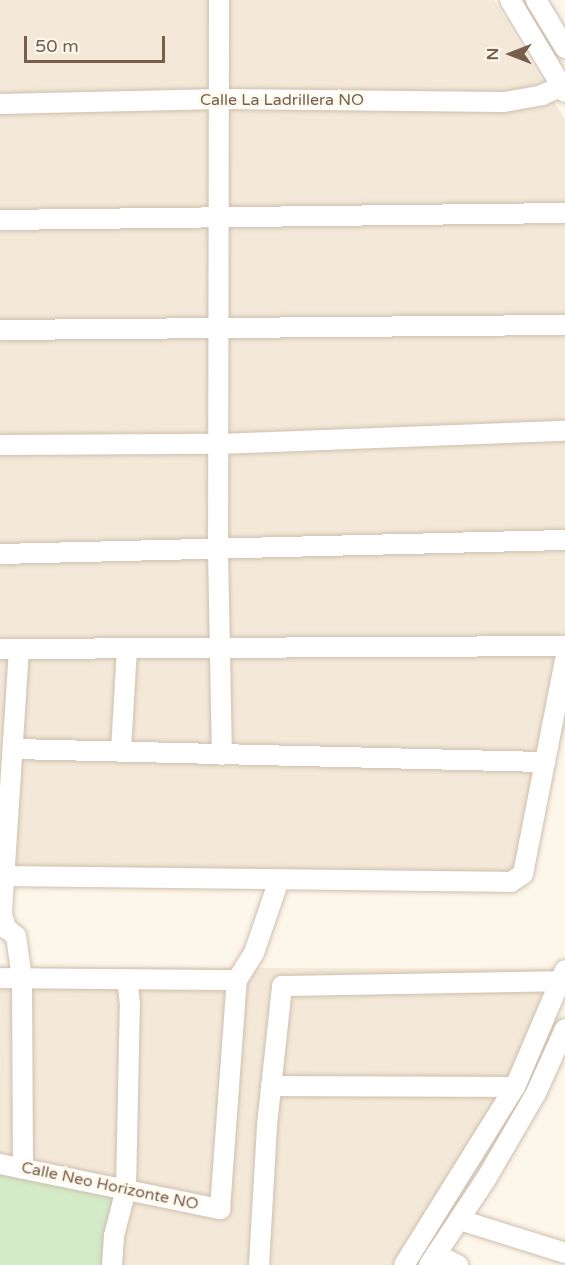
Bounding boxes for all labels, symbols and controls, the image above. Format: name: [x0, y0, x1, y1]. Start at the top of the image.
scale bar: [27, 24, 168, 62]
north arrow: [481, 24, 541, 84]
text: 50 m: [35, 35, 79, 57]
text: N: [483, 48, 503, 60]
street label: Calle La Ladrillera NO: [200, 90, 364, 110]
street label: Calle Neo Horizonte NO: [20, 1158, 200, 1214]

